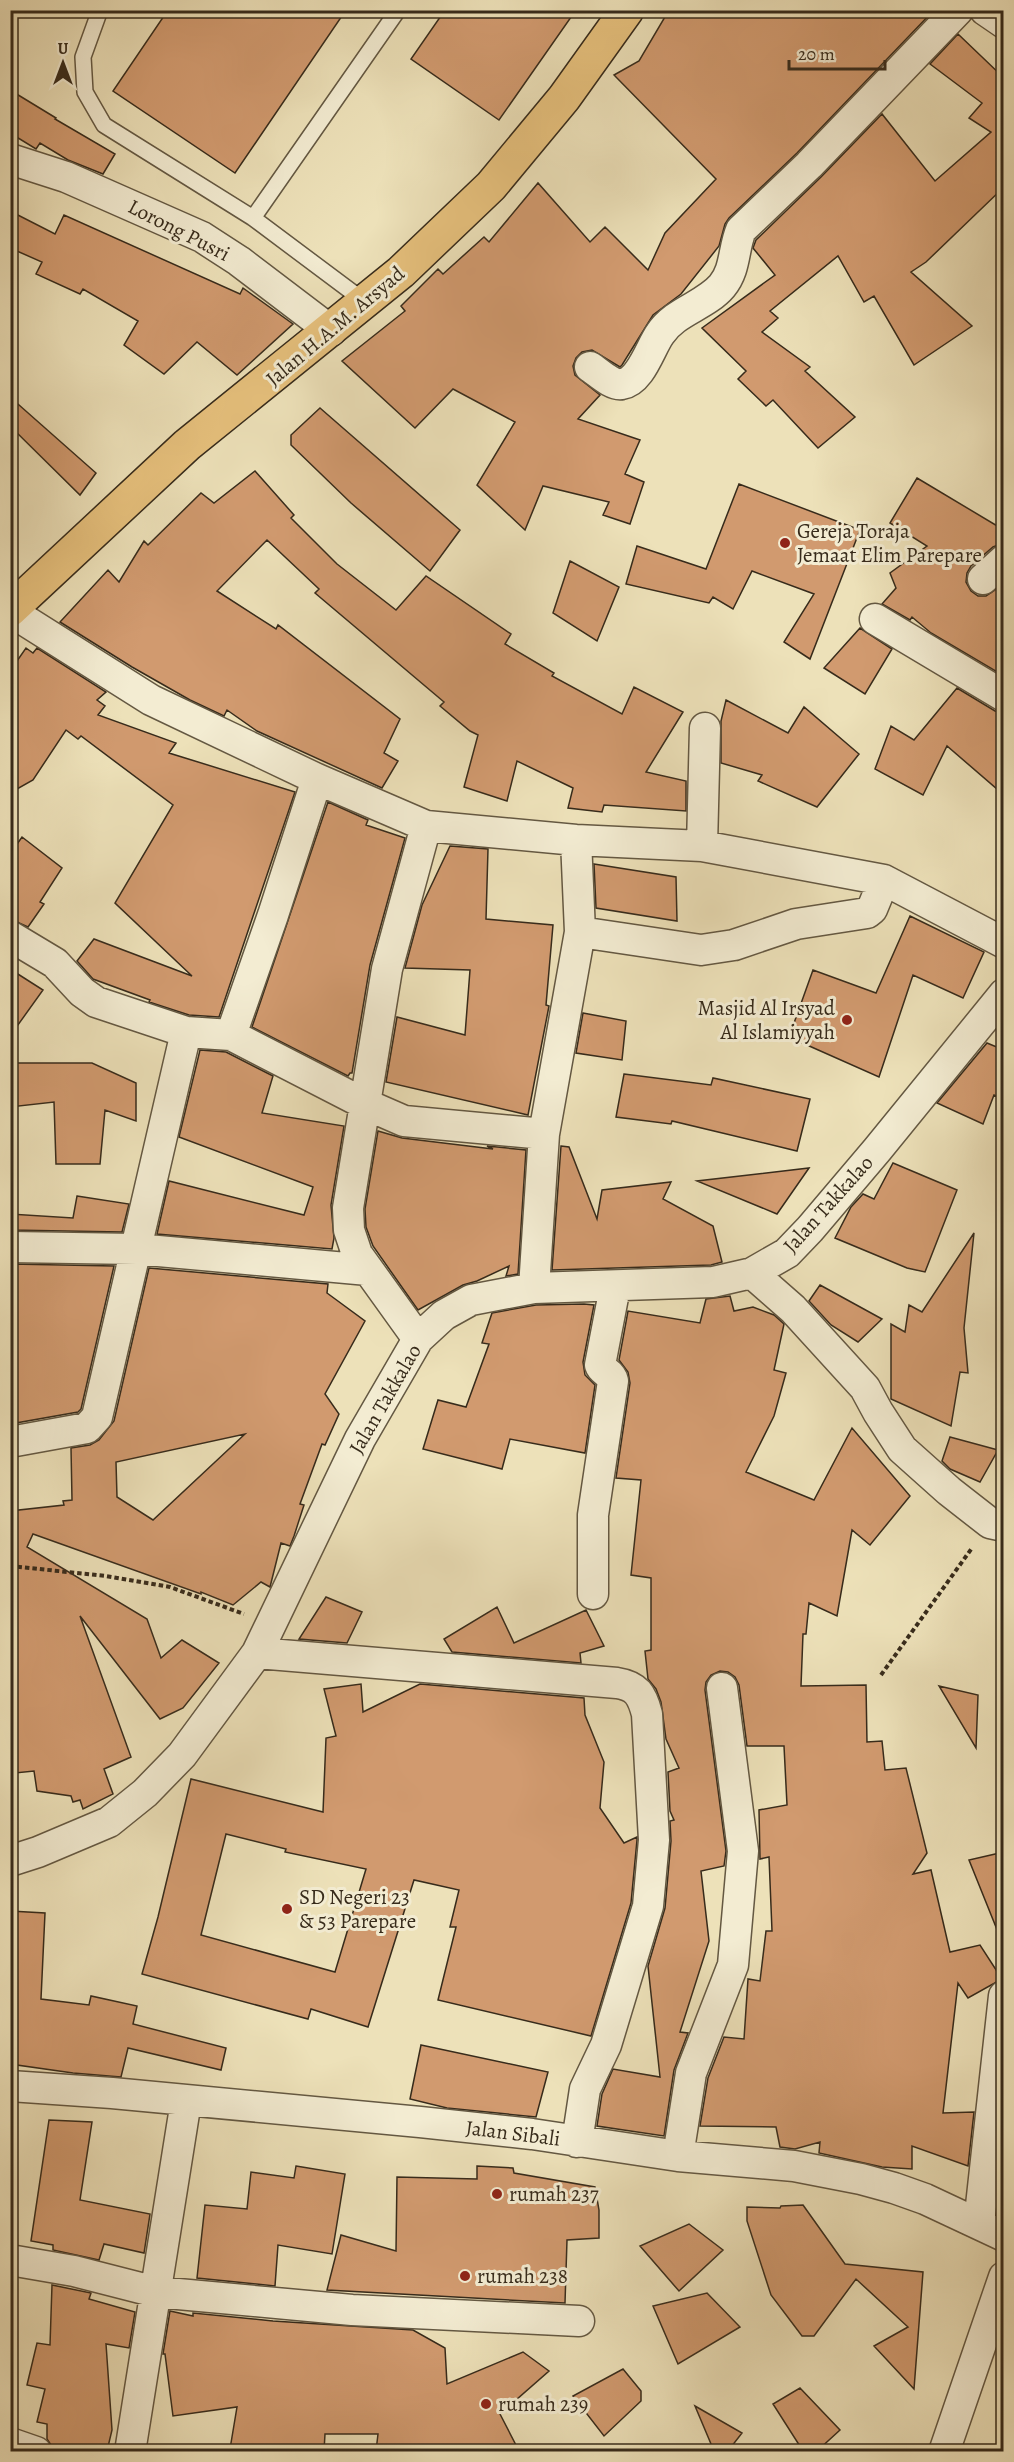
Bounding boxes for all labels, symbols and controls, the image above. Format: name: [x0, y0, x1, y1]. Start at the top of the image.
north arrow: [33, 33, 93, 93]
scale bar: [789, 33, 885, 71]
text: U: [58, 38, 69, 60]
text: 20 m: [798, 42, 835, 66]
street label: Lorong Pusri: [123, 192, 235, 268]
street label: Jalan H.A.M. Arsyad: [260, 259, 411, 392]
place label: Gereja Toraja Jemaat Elim Parepare: [797, 517, 982, 569]
marker: Gereja Toraja Jemaat Elim Parepare: [778, 536, 792, 550]
place label: Masjid Al Irsyad Al Islamiyyah: [698, 994, 836, 1046]
marker: Masjid Al Irsyad Al Islamiyyah: [840, 1013, 854, 1027]
street label: Jalan Takkalao: [777, 1149, 879, 1259]
street label: Jalan Takkalao: [342, 1339, 428, 1459]
place label: SD Negeri 23 & 53 Parepare: [299, 1883, 416, 1935]
marker: SD Negeri 23 & 53 Parepare: [280, 1902, 294, 1916]
street label: Jalan Sibali: [464, 2113, 562, 2153]
place label: rumah 237: [509, 2180, 599, 2208]
marker: rumah 237: [490, 2187, 504, 2201]
place label: rumah 238: [477, 2262, 568, 2290]
marker: rumah 238: [458, 2269, 472, 2283]
place label: rumah 239: [498, 2390, 588, 2418]
marker: rumah 239: [479, 2397, 493, 2411]

